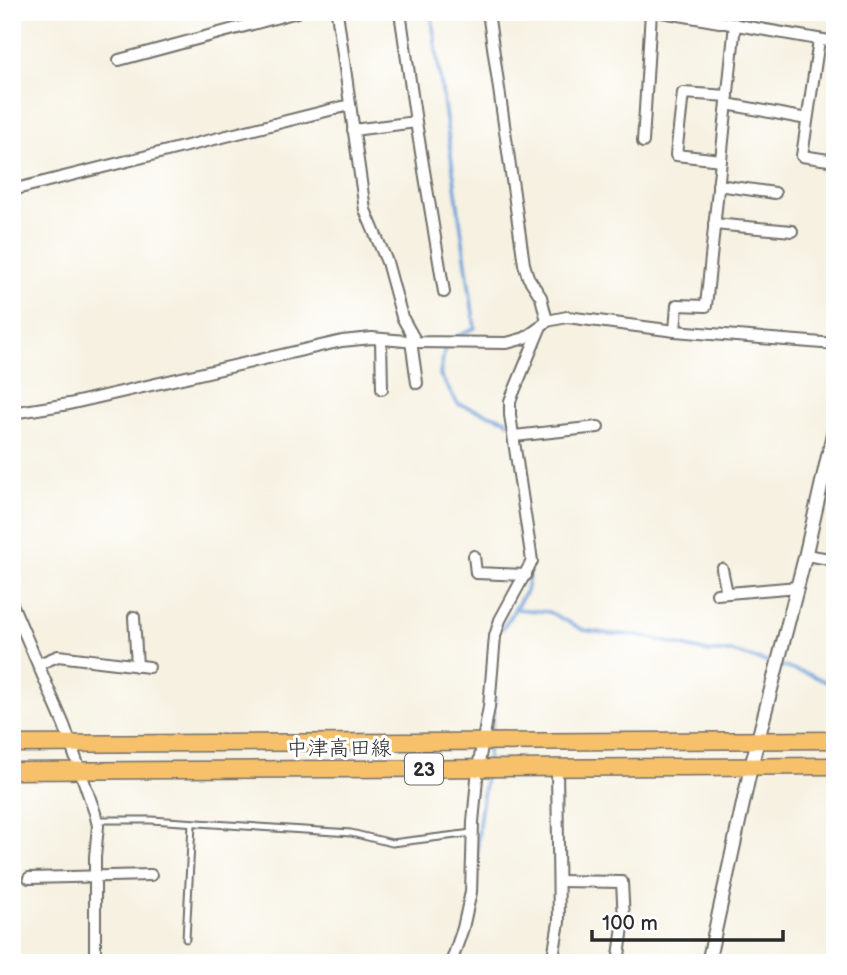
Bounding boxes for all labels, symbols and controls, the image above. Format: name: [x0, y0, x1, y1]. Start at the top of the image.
street label: 中津高田線: [287, 736, 392, 761]
road number: 23: [405, 754, 443, 784]
scale bar: [592, 898, 782, 942]
text: 100 m: [602, 911, 658, 936]

